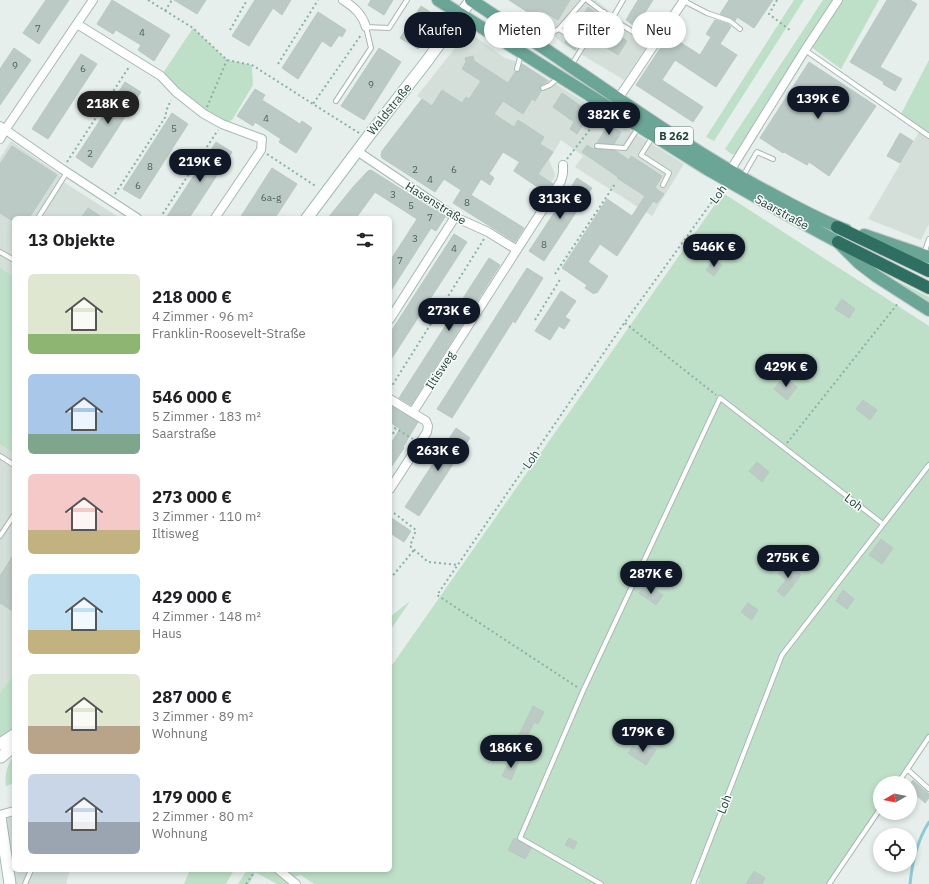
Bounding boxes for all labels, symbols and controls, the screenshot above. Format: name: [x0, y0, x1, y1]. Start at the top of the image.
chip: Kaufen: [404, 12, 476, 48]
chip: Mieten: [484, 12, 555, 48]
chip: Filter: [563, 12, 624, 48]
chip: Neu: [632, 12, 686, 48]
house number: 7: [35, 22, 41, 35]
house number: 4: [139, 26, 145, 39]
house number: 9: [12, 59, 18, 72]
house number: 6: [80, 62, 86, 75]
house number: 9: [368, 78, 374, 91]
street label: Waldstraße: [364, 80, 415, 138]
pin: 139K €: [785, 86, 851, 120]
text: 139K €: [796, 90, 840, 107]
pin: 218K €: [75, 91, 141, 125]
text: 218K €: [86, 95, 130, 112]
pin: 382K €: [576, 102, 642, 136]
text: 382K €: [587, 106, 631, 123]
house number: 4: [263, 112, 269, 125]
house number: 5: [171, 122, 177, 135]
road number: B 262: [655, 127, 693, 145]
house number: 2: [87, 147, 93, 160]
pin: 219K €: [167, 149, 233, 183]
text: 219K €: [178, 153, 222, 170]
house number: 8: [147, 160, 153, 173]
house number: 2: [412, 163, 418, 176]
house number: 6: [451, 163, 457, 176]
house number: 4: [427, 173, 433, 186]
street label: Hasenstraße: [403, 178, 470, 228]
house number: 6: [135, 179, 141, 192]
street label: Loh: [706, 182, 730, 206]
pin: 313K €: [527, 186, 593, 220]
house number: 3: [390, 188, 396, 201]
text: 313K €: [538, 190, 582, 207]
house number: 6a-g: [261, 191, 282, 204]
street label: Saarstraße: [752, 191, 812, 233]
house number: 8: [464, 196, 470, 209]
house number: 5: [408, 199, 414, 212]
house number: 7: [427, 211, 433, 224]
text: 13 Objekte: [28, 229, 115, 251]
icon: filters: [354, 229, 376, 251]
house number: 3: [412, 232, 418, 245]
pin: 546K €: [681, 234, 747, 268]
house number: 8: [541, 238, 547, 251]
text: 546K €: [692, 238, 736, 255]
house number: 4: [451, 242, 457, 255]
house number: 7: [397, 254, 403, 267]
text: 218 000 €: [152, 286, 232, 308]
icon: home: [60, 290, 108, 338]
pin: 273K €: [416, 298, 482, 332]
text: 273K €: [427, 302, 471, 319]
text: 4 Zimmer · 96 m²: [152, 308, 253, 325]
text: Franklin-Roosevelt-Straße: [152, 325, 306, 342]
street label: Iltisweg: [422, 347, 458, 392]
pin: 429K €: [753, 354, 819, 388]
text: 429K €: [764, 358, 808, 375]
text: 546 000 €: [152, 386, 232, 408]
icon: home: [60, 390, 108, 438]
text: 5 Zimmer · 183 m²: [152, 408, 261, 425]
text: Saarstraße: [152, 425, 216, 442]
pin: 263K €: [405, 438, 471, 472]
text: 263K €: [416, 442, 460, 459]
street label: Loh: [519, 447, 543, 471]
text: 273 000 €: [152, 486, 232, 508]
icon: home: [60, 490, 108, 538]
street label: Loh: [842, 490, 866, 514]
text: 3 Zimmer · 110 m²: [152, 508, 261, 525]
text: Iltisweg: [152, 525, 199, 542]
pin: 275K €: [755, 545, 821, 579]
text: 275K €: [766, 549, 810, 566]
pin: 287K €: [618, 561, 684, 595]
text: 287K €: [629, 565, 673, 582]
text: 429 000 €: [152, 586, 232, 608]
icon: home: [60, 590, 108, 638]
text: 4 Zimmer · 148 m²: [152, 608, 261, 625]
text: Haus: [152, 625, 182, 642]
text: 287 000 €: [152, 686, 232, 708]
icon: home: [60, 690, 108, 738]
text: 3 Zimmer · 89 m²: [152, 708, 253, 725]
pin: 179K €: [610, 719, 676, 753]
text: 179K €: [621, 723, 665, 740]
text: Wohnung: [152, 725, 207, 742]
pin: 186K €: [478, 735, 544, 769]
text: 186K €: [489, 739, 533, 756]
north arrow: [873, 776, 917, 820]
map controls: [873, 776, 917, 872]
text: 179 000 €: [152, 786, 232, 808]
icon: home: [60, 790, 108, 838]
street label: Loh: [714, 792, 734, 816]
text: 2 Zimmer · 80 m²: [152, 808, 253, 825]
text: Wohnung: [152, 825, 207, 842]
button: locate: [873, 828, 917, 872]

